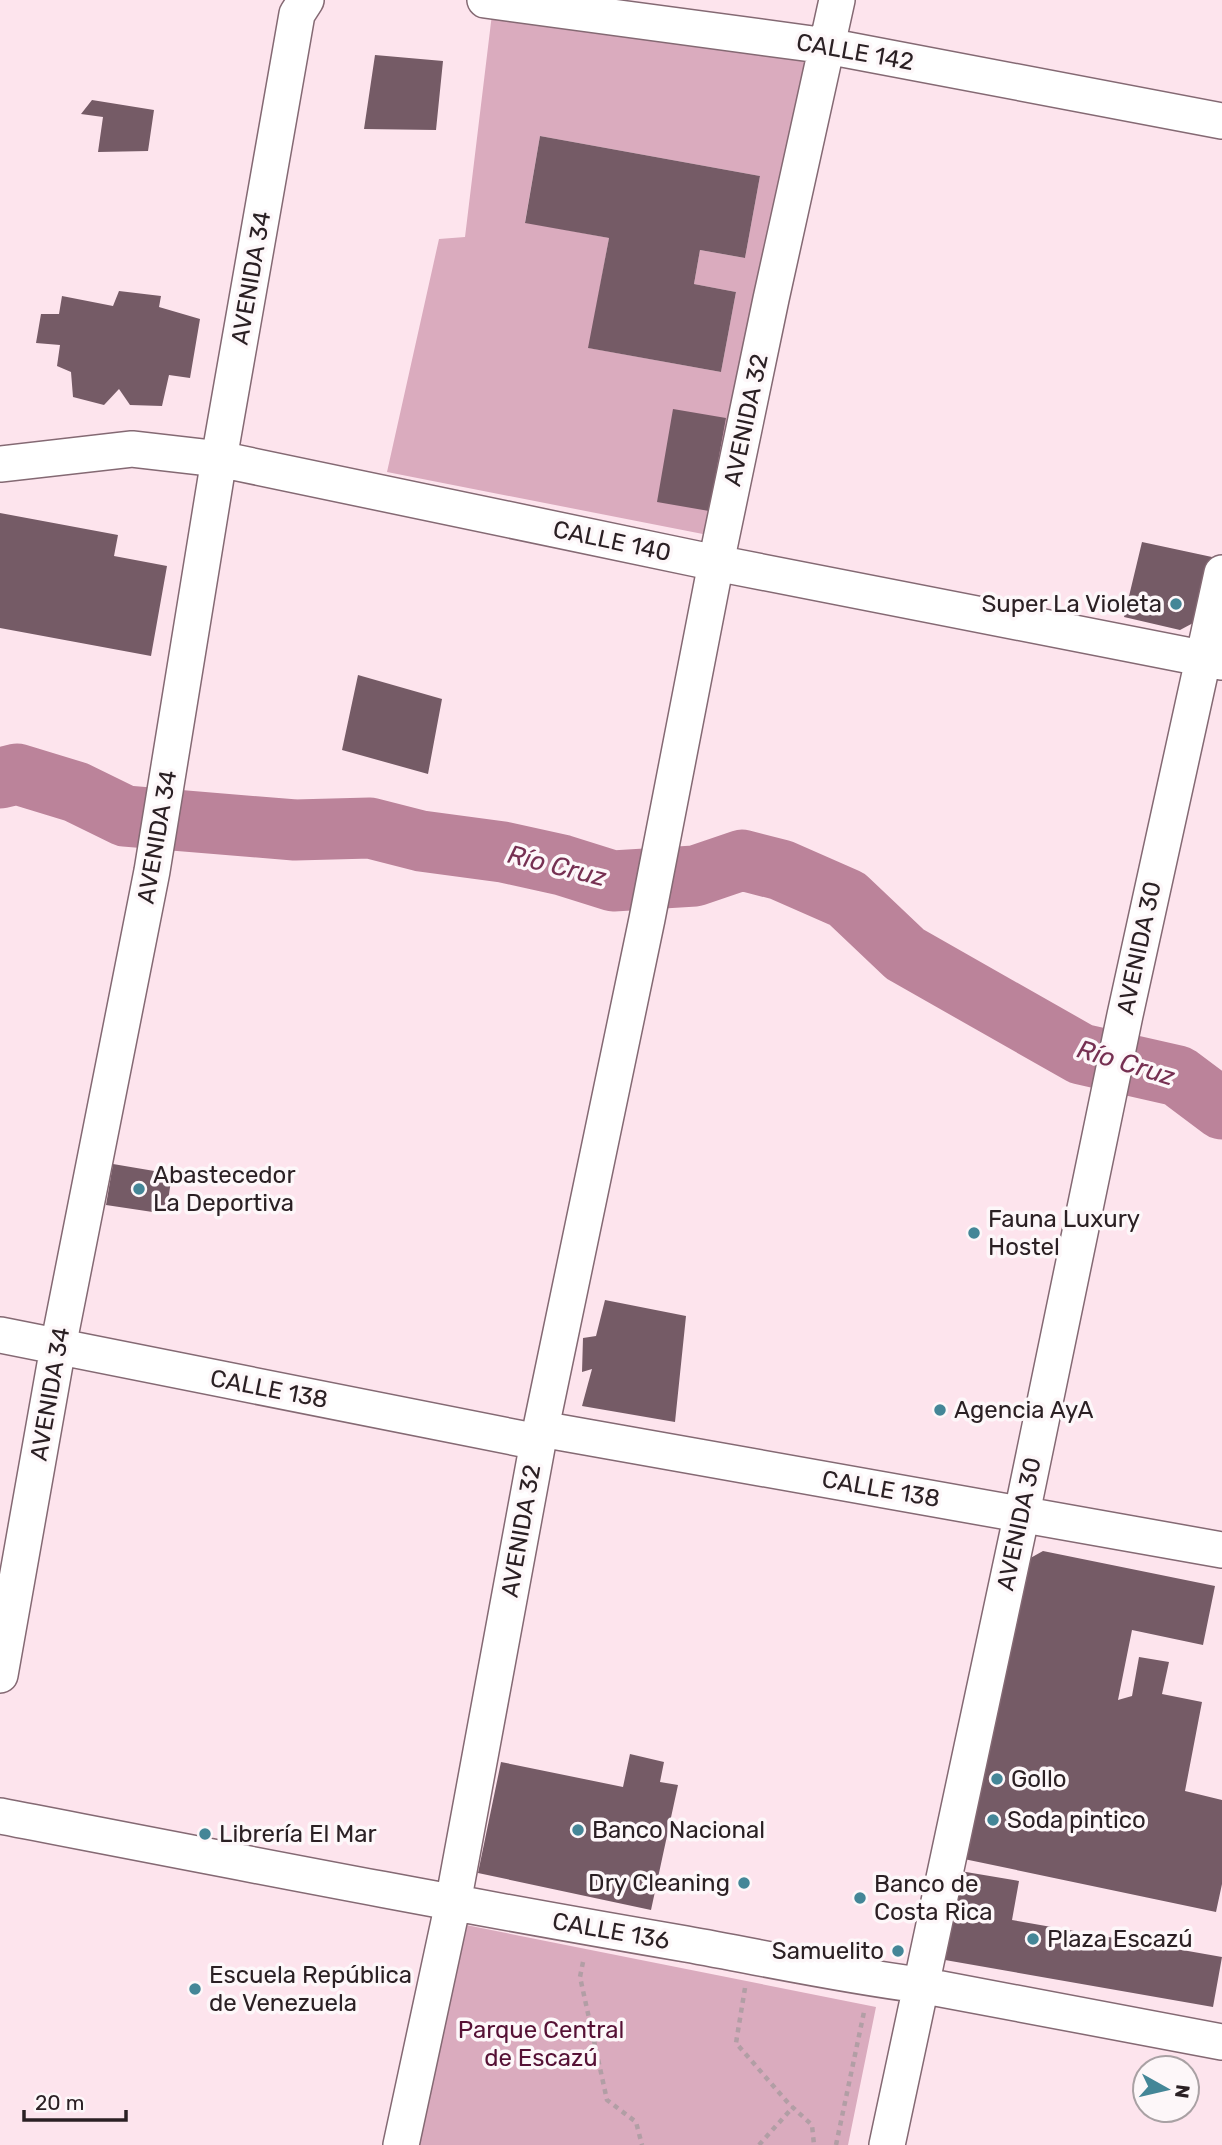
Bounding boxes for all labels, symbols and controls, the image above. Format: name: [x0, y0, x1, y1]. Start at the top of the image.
street label: CALLE 142: [794, 28, 916, 76]
street label: AVENIDA 34: [225, 209, 277, 347]
street label: AVENIDA 32: [718, 351, 774, 489]
street label: CALLE 140: [551, 515, 673, 567]
place label: Super La Violeta: [981, 590, 1162, 618]
marker: Super La Violeta: [1168, 596, 1184, 612]
street label: AVENIDA 34: [131, 768, 183, 906]
water label: Río Cruz: [504, 839, 610, 893]
street label: AVENIDA 30: [1111, 879, 1167, 1017]
water label: Río Cruz: [1073, 1033, 1179, 1093]
place label: Abastecedor La Deportiva: [153, 1161, 296, 1217]
marker: Abastecedor La Deportiva: [131, 1181, 147, 1197]
place label: Fauna Luxury Hostel: [988, 1205, 1140, 1261]
marker: Fauna Luxury Hostel: [966, 1225, 982, 1241]
street label: AVENIDA 34: [24, 1325, 76, 1463]
street label: CALLE 138: [208, 1364, 330, 1414]
place label: Agencia AyA: [954, 1396, 1094, 1424]
marker: Agencia AyA: [932, 1402, 948, 1418]
street label: AVENIDA 30: [991, 1455, 1047, 1593]
street label: AVENIDA 32: [496, 1462, 546, 1600]
street label: CALLE 138: [820, 1465, 942, 1513]
place label: Gollo: [1011, 1765, 1067, 1793]
marker: Gollo: [989, 1771, 1005, 1787]
place label: Soda pintico: [1007, 1806, 1146, 1834]
marker: Soda pintico: [985, 1812, 1001, 1828]
place label: Banco Nacional: [592, 1816, 765, 1844]
place label: Librería El Mar: [219, 1820, 377, 1848]
marker: Banco Nacional: [570, 1822, 586, 1838]
marker: Librería El Mar: [197, 1826, 213, 1842]
place label: Dry Cleaning: [588, 1869, 730, 1897]
place label: Banco de Costa Rica: [874, 1870, 993, 1926]
marker: Dry Cleaning: [736, 1875, 752, 1891]
marker: Banco de Costa Rica: [852, 1890, 868, 1906]
street label: CALLE 136: [550, 1907, 672, 1955]
place label: Plaza Escazú: [1047, 1925, 1193, 1953]
marker: Plaza Escazú: [1025, 1931, 1041, 1947]
place label: Samuelito: [772, 1937, 884, 1965]
marker: Samuelito: [890, 1943, 906, 1959]
place label: Escuela República de Venezuela: [209, 1961, 412, 2017]
marker: Escuela República de Venezuela: [187, 1981, 203, 1997]
park label: Parque Central de Escazú: [458, 2016, 624, 2072]
north arrow: [1131, 2054, 1201, 2124]
scale bar: [24, 2078, 126, 2122]
text: N: [1170, 2083, 1195, 2100]
text: 20 m: [35, 2090, 84, 2115]

